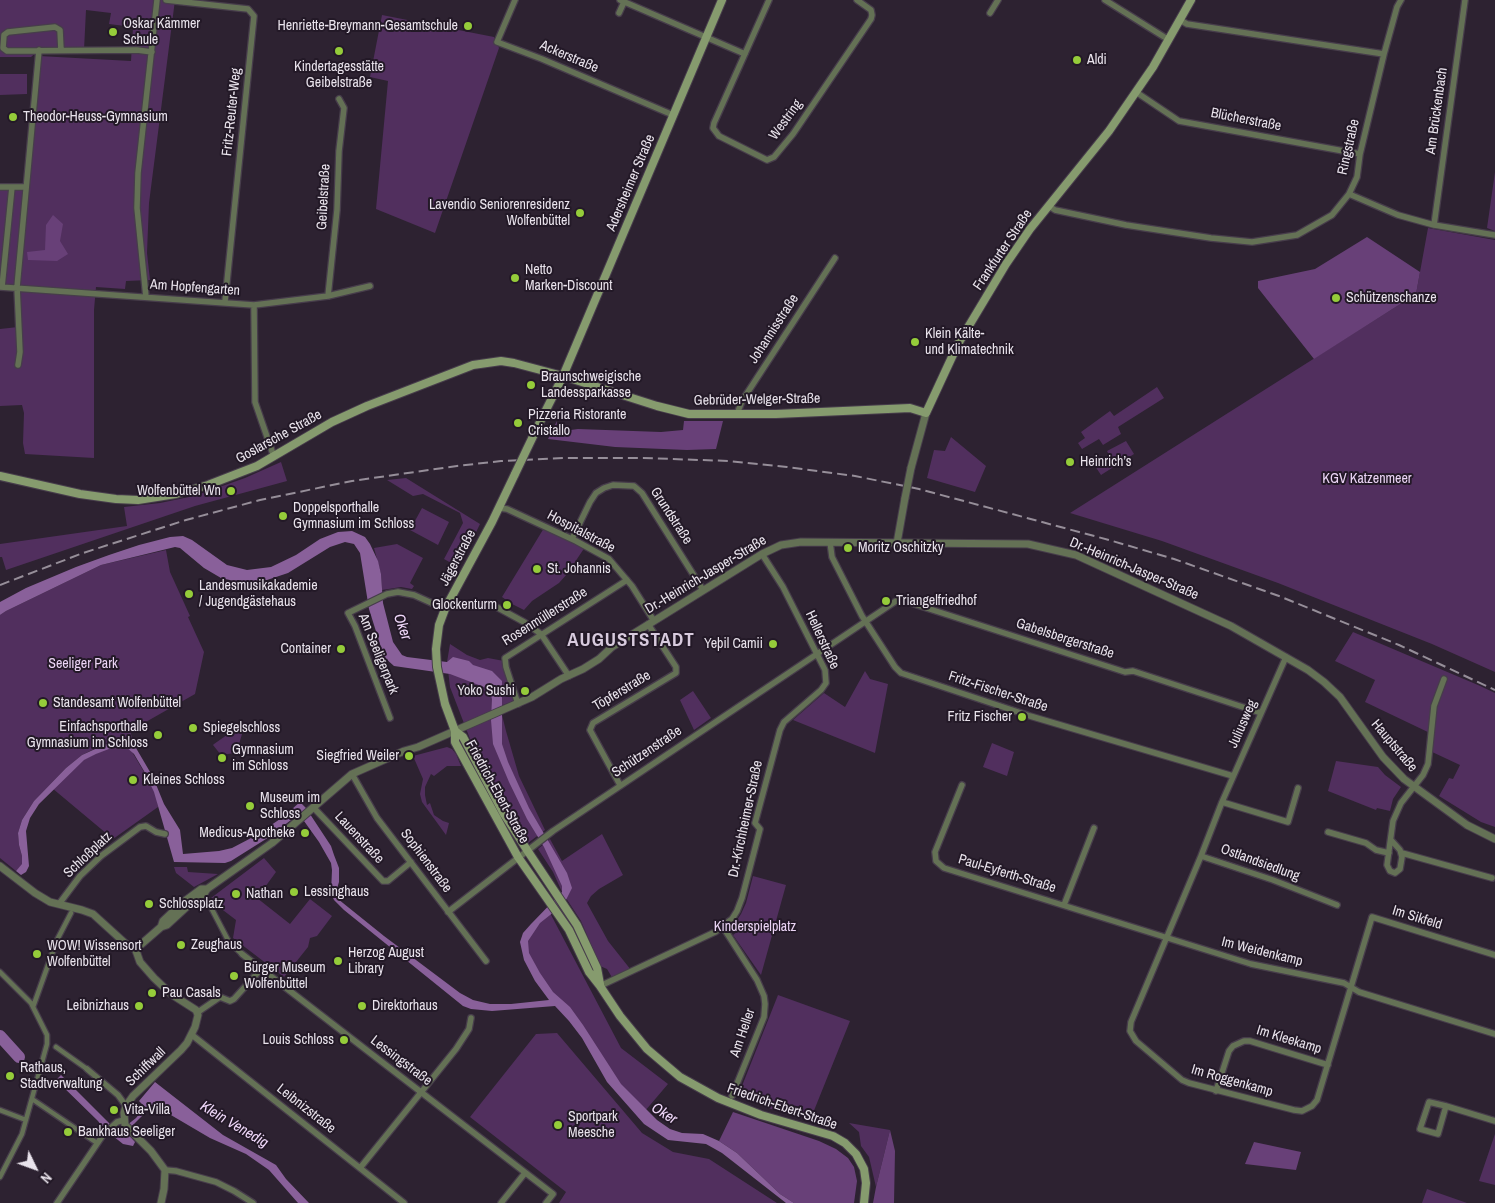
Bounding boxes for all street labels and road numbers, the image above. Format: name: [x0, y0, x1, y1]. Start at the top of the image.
street label: Ackerstraße: [537, 37, 601, 77]
street label: Fritz-Reuter-Weg: [219, 67, 245, 157]
street label: Am Brückenbach: [1423, 67, 1451, 155]
street label: Westring: [766, 97, 806, 143]
street label: Blücherstraße: [1209, 105, 1283, 135]
street label: Ringstraße: [1334, 117, 1364, 177]
street label: Adersheimer Straße: [603, 132, 659, 234]
street label: Geibelstraße: [314, 163, 334, 231]
street label: Frankfurter Straße: [970, 206, 1036, 294]
street label: Am Hopfengarten: [150, 276, 240, 300]
street label: Johannisstraße: [745, 291, 803, 367]
street label: Gebrüder-Welger-Straße: [693, 390, 821, 410]
street label: Goslarsche Straße: [233, 406, 325, 468]
street label: Grundstraße: [646, 484, 696, 548]
street label: Hospitalstraße: [544, 507, 618, 557]
street label: Jägerstraße: [436, 527, 480, 589]
street label: Dr.-Heinrich-Jasper-Straße: [642, 532, 770, 618]
street label: Dr.-Heinrich-Jasper-Straße: [1067, 534, 1201, 604]
street label: Rosenmüllerstraße: [499, 584, 591, 650]
street label: Hellerstraße: [801, 608, 843, 672]
street label: Am Seeligerpark: [354, 611, 402, 697]
street label: Gabelsbergerstraße: [1014, 615, 1116, 663]
street label: Töpferstraße: [590, 667, 654, 715]
street label: Fritz-Fischer-Straße: [946, 668, 1050, 716]
street label: Juliusweg: [1225, 697, 1261, 751]
street label: Hauptstraße: [1367, 716, 1421, 776]
street label: Schützenstraße: [609, 723, 685, 781]
street label: Friedrich-Ebert-Straße: [462, 737, 532, 847]
street label: Dr.-Kirchheimer-Straße: [725, 759, 767, 879]
street label: Lauenstraße: [331, 809, 387, 867]
street label: Sophienstraße: [397, 826, 455, 896]
street label: Schloßplatz: [60, 828, 116, 882]
street label: Ostlandsiedlung: [1218, 841, 1302, 885]
street label: Paul-Eyferth-Straße: [956, 851, 1058, 897]
street label: Im Sikfeld: [1390, 903, 1444, 933]
street label: Im Weidenkamp: [1220, 934, 1304, 970]
street label: Am Heller: [727, 1006, 759, 1060]
street label: Im Kleekamp: [1255, 1022, 1323, 1058]
street label: Lessingstraße: [367, 1032, 435, 1090]
street label: Schiffwall: [123, 1044, 169, 1090]
street label: Im Roggenkamp: [1189, 1061, 1275, 1101]
street label: Friedrich-Ebert-Straße: [725, 1080, 839, 1134]
street label: Leibnizstraße: [273, 1081, 339, 1137]

